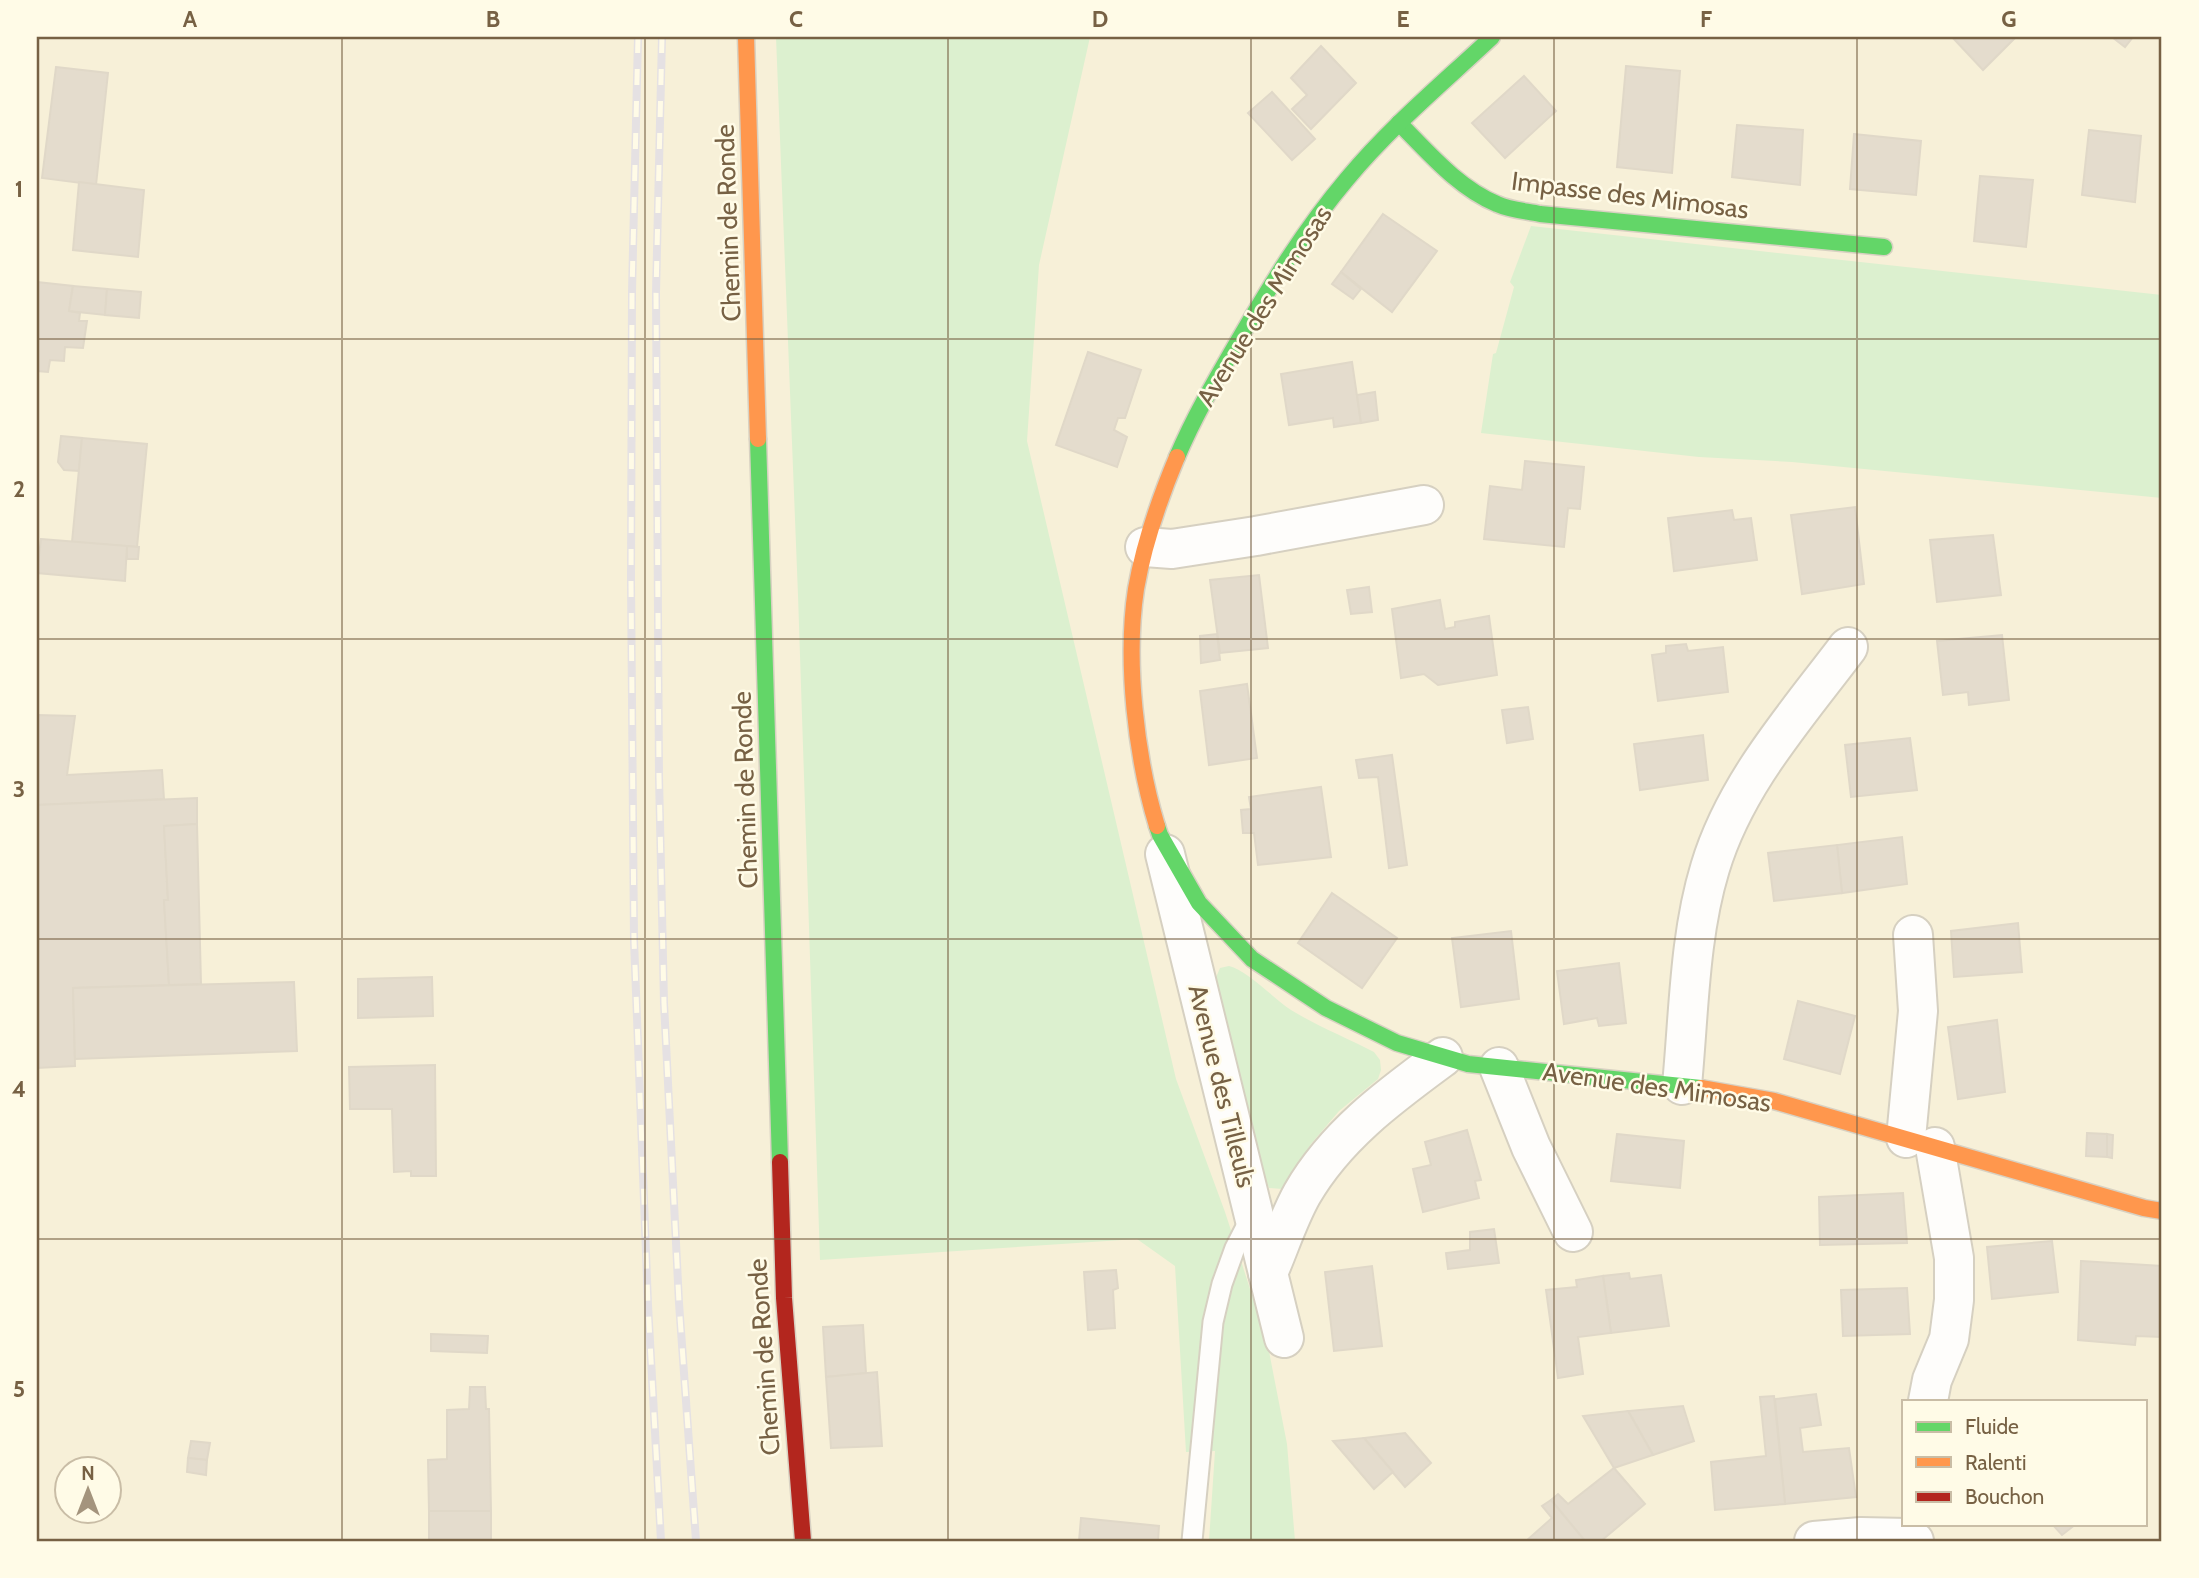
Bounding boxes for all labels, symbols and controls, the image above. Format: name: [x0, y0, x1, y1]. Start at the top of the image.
text: A: [183, 5, 198, 33]
text: B: [486, 5, 500, 33]
text: C: [789, 5, 803, 33]
text: D: [1092, 5, 1108, 33]
text: E: [1396, 5, 1410, 33]
text: F: [1700, 5, 1712, 33]
text: G: [2001, 5, 2017, 33]
street label: Chemin de Ronde: [709, 124, 747, 322]
street label: Impasse des Mimosas: [1510, 165, 1751, 225]
text: 1: [15, 175, 23, 203]
street label: Avenue des Mimosas: [1189, 200, 1339, 412]
text: 2: [13, 475, 25, 503]
street label: Chemin de Ronde: [726, 691, 764, 889]
text: 3: [13, 775, 25, 803]
street label: Avenue des Tilleuls: [1181, 981, 1263, 1191]
street label: Avenue des Mimosas: [1541, 1055, 1773, 1119]
text: 4: [12, 1075, 26, 1103]
street label: Chemin de Ronde: [741, 1257, 787, 1457]
text: 5: [13, 1375, 25, 1403]
legend: [1902, 1400, 2146, 1526]
text: Fluide: [1965, 1414, 2019, 1439]
text: Ralenti: [1965, 1450, 2026, 1475]
north arrow: [52, 1456, 122, 1526]
text: N: [81, 1462, 95, 1485]
text: Bouchon: [1965, 1484, 2044, 1509]

